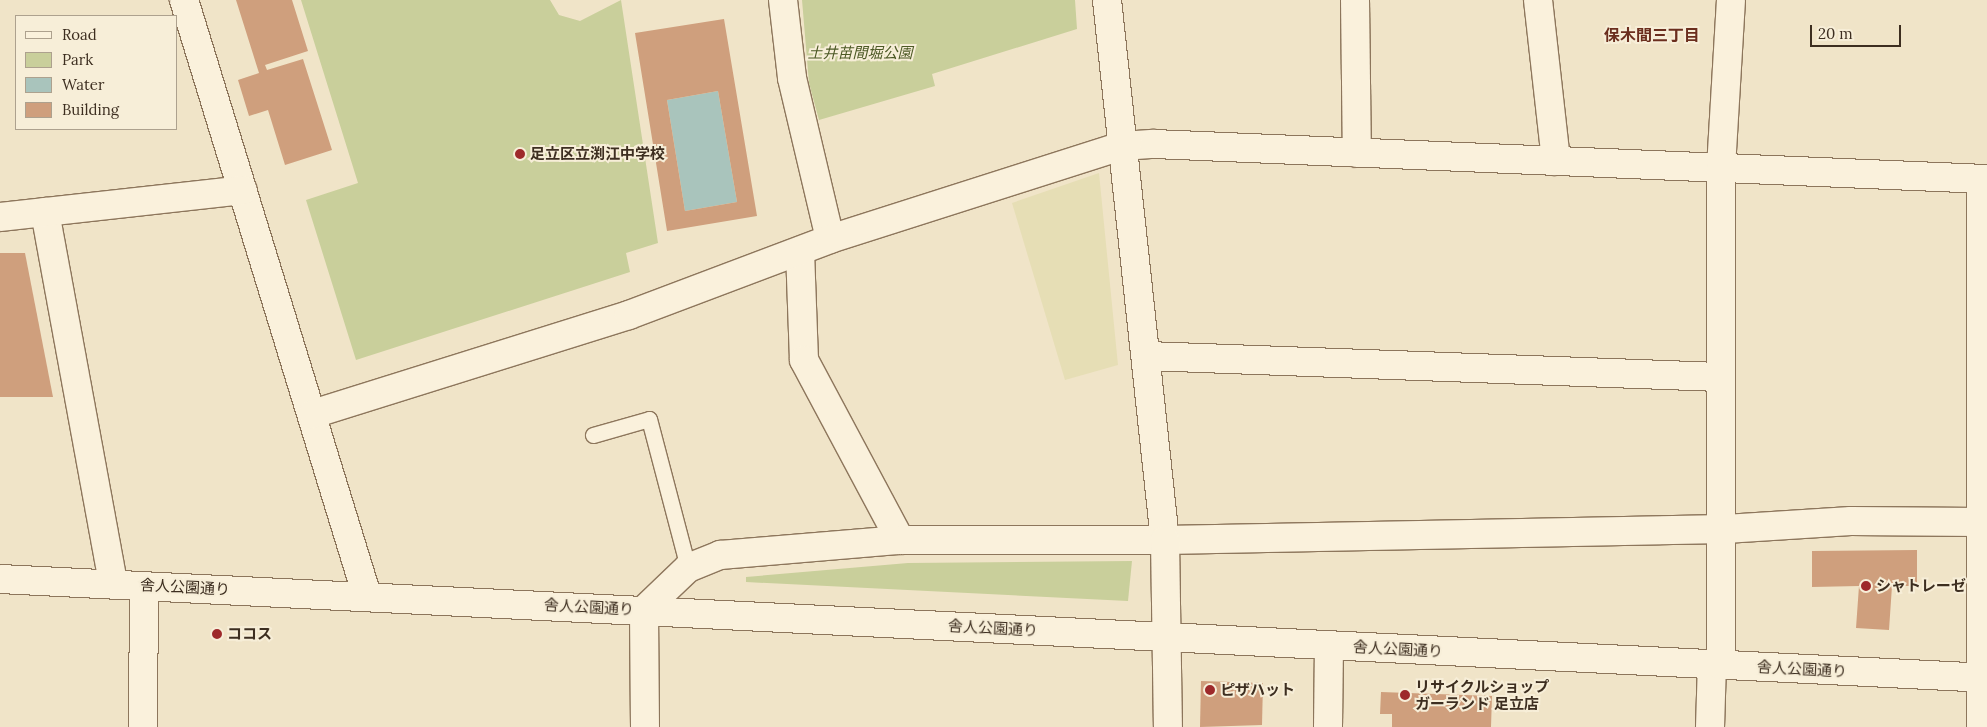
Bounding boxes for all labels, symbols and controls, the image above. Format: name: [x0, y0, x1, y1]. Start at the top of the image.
legend: [15, 15, 178, 130]
scale bar: [1812, 15, 1903, 47]
text: 20 m: [1818, 24, 1853, 43]
text: Road: [62, 25, 97, 44]
district label: 保木間三丁目: [1604, 25, 1700, 45]
park label: 土井苗間堀公園: [808, 44, 912, 62]
text: Park: [62, 50, 93, 69]
text: Water: [62, 75, 104, 94]
text: Building: [62, 100, 119, 119]
place label: 足立区立渕江中学校: [530, 145, 665, 163]
marker: 足立区立渕江中学校: [514, 148, 526, 160]
street label: 舎人公園通り: [140, 576, 230, 598]
place label: シャトレーゼ: [1876, 577, 1966, 595]
marker: シャトレーゼ: [1860, 580, 1872, 592]
street label: 舎人公園通り: [544, 596, 634, 618]
street label: 舎人公園通り: [948, 617, 1038, 639]
place label: ココス: [227, 625, 272, 643]
marker: ココス: [211, 628, 223, 640]
street label: 舎人公園通り: [1353, 638, 1443, 660]
street label: 舎人公園通り: [1757, 658, 1847, 680]
place label: リサイクルショップ ガーランド 足立店: [1415, 677, 1550, 712]
place label: ピザハット: [1220, 681, 1295, 699]
marker: ピザハット: [1204, 684, 1216, 696]
marker: リサイクルショップ ガーランド 足立店: [1399, 689, 1411, 701]

